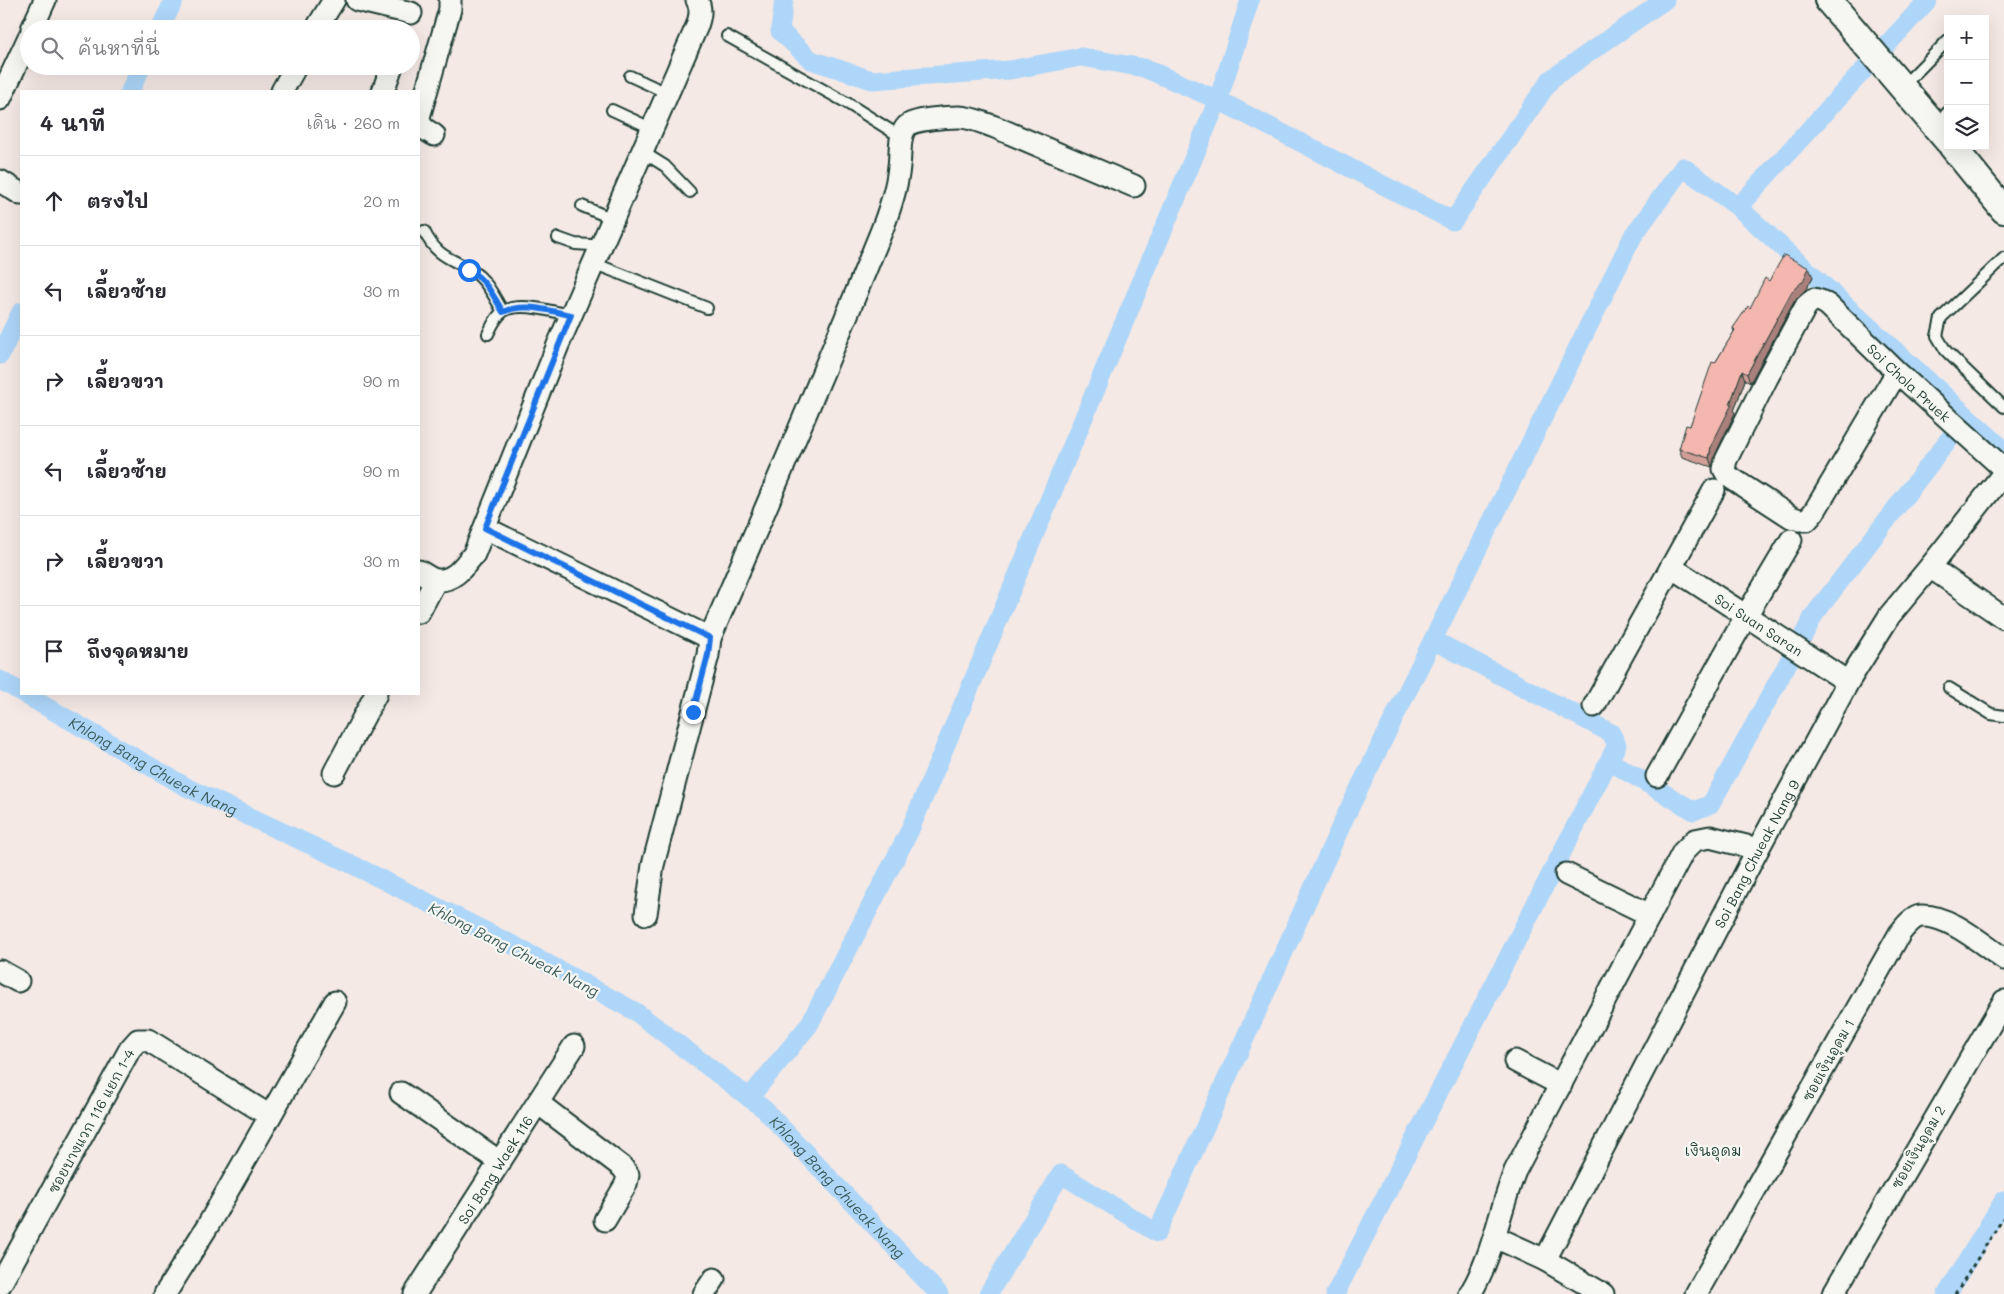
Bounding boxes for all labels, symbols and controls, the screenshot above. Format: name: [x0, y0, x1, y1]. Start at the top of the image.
map controls: [1944, 15, 1989, 150]
button: +: [1944, 15, 1989, 60]
search box: [20, 20, 420, 75]
icon: search: [38, 34, 66, 62]
text: ค้นหาที่นี่: [78, 35, 160, 60]
button: −: [1944, 60, 1989, 105]
button: layers: [1944, 105, 1989, 150]
text: 4 นาที: [40, 109, 105, 136]
text: เดิน · 260 m: [307, 112, 400, 133]
icon: ahead: [40, 187, 68, 215]
text: ตรงไป: [87, 188, 148, 213]
text: 20 m: [363, 190, 400, 211]
route start: [458, 259, 481, 282]
icon: left: [40, 277, 68, 305]
text: เลี้ยวซ้าย: [87, 278, 167, 303]
text: 30 m: [363, 280, 400, 301]
street label: Soi Chola Pruek: [1863, 339, 1955, 426]
icon: right: [40, 367, 68, 395]
text: เลี้ยวขวา: [87, 368, 164, 393]
text: 90 m: [363, 370, 400, 391]
icon: left: [40, 457, 68, 485]
text: เลี้ยวซ้าย: [87, 458, 167, 483]
text: 90 m: [363, 460, 400, 481]
icon: right: [40, 547, 68, 575]
text: เลี้ยวขวา: [87, 548, 164, 573]
text: 30 m: [363, 550, 400, 571]
street label: Soi Suan Saran: [1711, 589, 1807, 660]
icon: arrive: [40, 637, 68, 665]
text: ถึงจุดหมาย: [87, 638, 189, 663]
route end: [682, 701, 705, 724]
water label: Khlong Bang Chueak Nang: [65, 712, 241, 820]
street label: Soi Bang Chueak Nang 9: [1709, 776, 1803, 931]
water label: Khlong Bang Chueak Nang: [425, 897, 603, 1001]
street label: ซอยเงินอุดม 1: [1798, 1015, 1860, 1105]
street label: ซอยบางแวก 116 แยก 1-4: [43, 1045, 139, 1197]
street label: ซอยเงินอุดม 2: [1887, 1102, 1951, 1193]
street label: Soi Bang Waek 116: [453, 1111, 537, 1227]
water label: Khlong Bang Chueak Nang: [766, 1111, 910, 1263]
district label: เงินอุดม: [1685, 1140, 1741, 1162]

